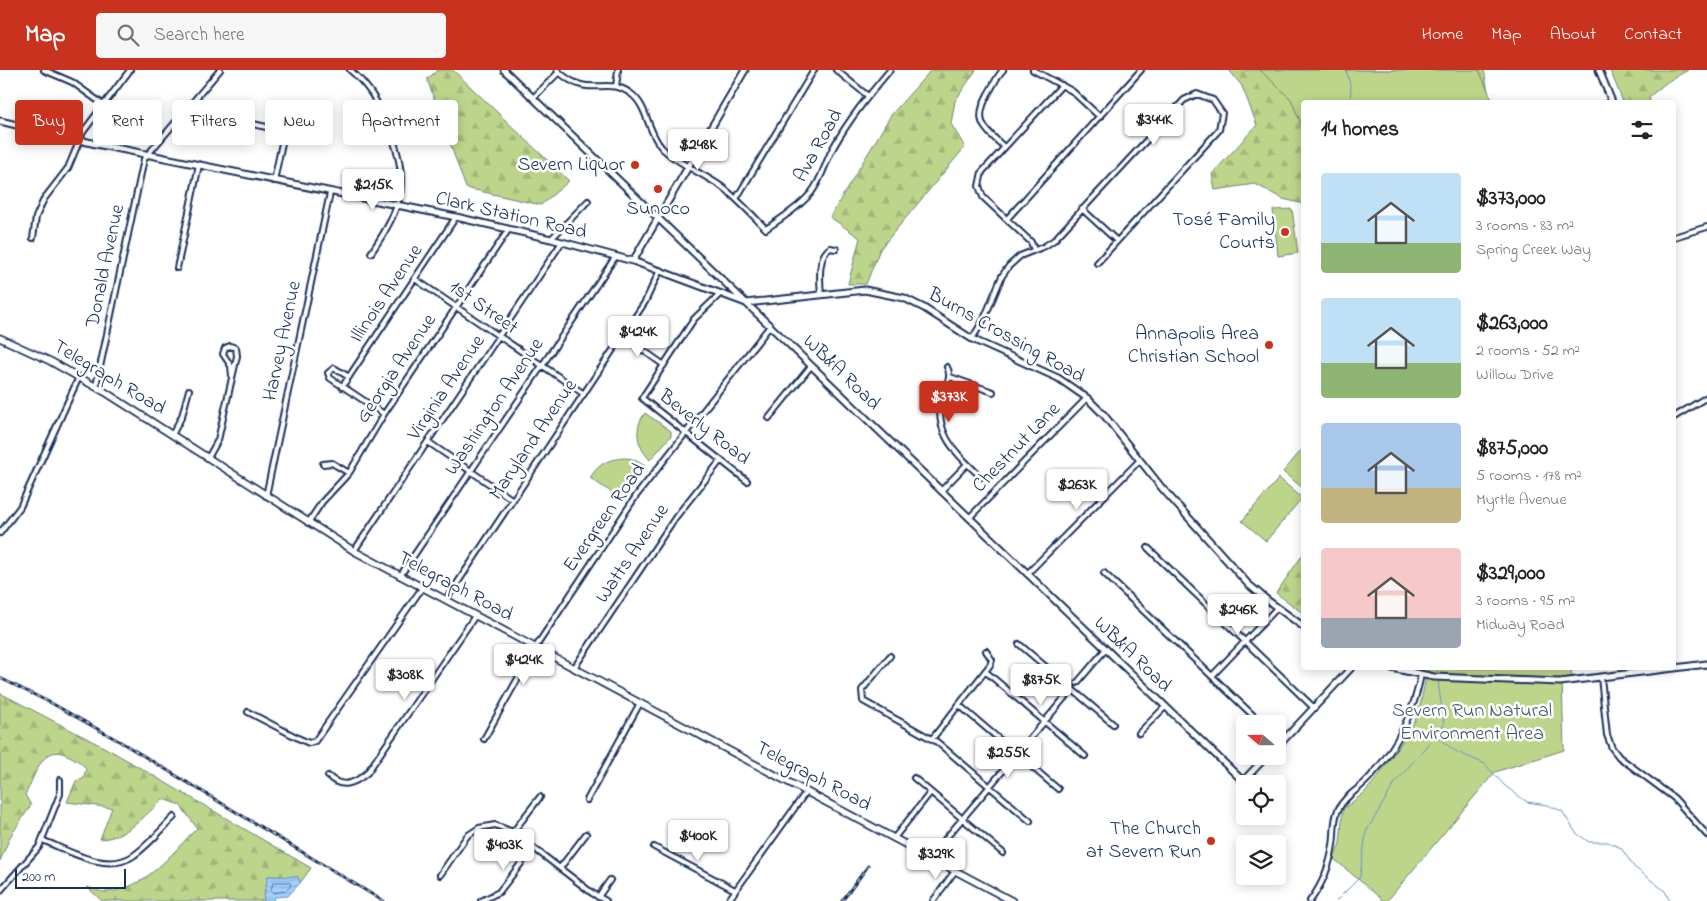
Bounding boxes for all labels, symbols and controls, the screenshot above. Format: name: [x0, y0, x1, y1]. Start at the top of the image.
search box: [96, 13, 446, 58]
text: Map: [25, 18, 66, 53]
icon: search: [114, 21, 142, 49]
text: Search here: [154, 22, 245, 49]
text: Home: [1422, 22, 1463, 48]
text: Map: [1491, 22, 1522, 48]
text: About: [1550, 22, 1596, 48]
text: Contact: [1624, 22, 1682, 48]
chip: Buy: [15, 100, 83, 145]
chip: Rent: [93, 100, 162, 145]
chip: Filters: [172, 100, 255, 145]
chip: New: [265, 100, 333, 145]
chip: Apartment: [343, 100, 458, 145]
street label: Ava Road: [787, 104, 851, 188]
pin: $344K: [1119, 104, 1189, 146]
text: $344K: [1135, 108, 1173, 132]
text: 14 homes: [1321, 115, 1399, 145]
icon: filters: [1628, 116, 1656, 144]
pin: $248K: [663, 128, 733, 171]
text: $248K: [679, 133, 717, 157]
place label: Severn Liquor: [518, 151, 626, 180]
marker: Severn Liquor: [629, 159, 641, 171]
pin: $215K: [338, 168, 408, 211]
text: $215K: [353, 173, 393, 197]
marker: Sunoco: [652, 183, 664, 195]
street label: Clark Station Road: [432, 184, 590, 248]
text: $373,000: [1476, 184, 1546, 214]
icon: home: [1361, 193, 1421, 253]
place label: Sunoco: [626, 195, 690, 224]
street label: Donald Avenue: [79, 202, 133, 331]
place label: Tosé Family Courts: [1172, 206, 1275, 258]
text: 3 rooms · 83 m²: [1476, 214, 1574, 238]
marker: Tosé Family Courts: [1279, 226, 1291, 238]
text: Spring Creek Way: [1476, 238, 1591, 262]
street label: Illinois Avenue: [343, 239, 431, 349]
street label: 1st Street: [442, 274, 524, 343]
street label: Harvey Avenue: [256, 278, 310, 404]
street label: Burns Crossing Road: [921, 280, 1090, 392]
street label: Georgia Avenue: [350, 309, 445, 430]
text: $263,000: [1476, 309, 1548, 339]
pin: $424K: [603, 316, 673, 358]
icon: home: [1361, 318, 1421, 378]
text: $424K: [619, 320, 657, 344]
place label: Annapolis Area Christian School: [1128, 320, 1259, 372]
street label: WB&A Road: [795, 328, 887, 418]
street label: Virginia Avenue: [400, 329, 494, 448]
street label: Washington Avenue: [438, 332, 553, 482]
street label: Telegraph Road: [47, 333, 171, 424]
marker: Annapolis Area Christian School: [1263, 339, 1275, 351]
text: 2 rooms · 52 m²: [1476, 339, 1580, 363]
text: Willow Drive: [1476, 363, 1554, 387]
street label: Maryland Avenue: [483, 374, 585, 506]
pin: $373K: [914, 380, 984, 423]
street label: Beverly Road: [651, 382, 756, 473]
text: $373K: [930, 385, 968, 409]
street label: Chestnut Lane: [966, 396, 1068, 500]
text: $875,000: [1476, 434, 1548, 464]
icon: home: [1361, 443, 1421, 503]
street label: Evergreen Road: [557, 458, 654, 579]
text: 5 rooms · 178 m²: [1476, 464, 1582, 488]
pin: $263K: [1042, 468, 1112, 511]
text: $263K: [1057, 473, 1097, 497]
text: Myrtle Avenue: [1476, 488, 1567, 512]
street label: Watts Avenue: [589, 498, 677, 610]
street label: Telegraph Road: [392, 544, 518, 631]
text: $329,000: [1476, 559, 1545, 589]
icon: home: [1361, 568, 1421, 628]
text: 3 rooms · 95 m²: [1476, 589, 1575, 613]
pin: $246K: [1203, 594, 1273, 636]
text: $246K: [1218, 598, 1258, 622]
street label: WB&A Road: [1086, 610, 1178, 700]
text: Midway Road: [1476, 613, 1564, 637]
pin: $424K: [489, 644, 559, 686]
text: $424K: [505, 648, 543, 672]
pin: $308K: [370, 658, 440, 701]
text: $308K: [387, 663, 423, 687]
pin: $875K: [1006, 664, 1076, 706]
text: $875K: [1021, 668, 1061, 692]
park label: Severn Run Natural Environment Area: [1392, 697, 1552, 749]
north arrow: [1236, 715, 1286, 765]
map controls: [1236, 715, 1286, 885]
street label: Telegraph Road: [750, 734, 876, 821]
pin: $255K: [973, 736, 1043, 779]
text: $255K: [986, 741, 1030, 765]
button: locate: [1236, 775, 1286, 825]
place label: The Church at Severn Run: [1086, 815, 1201, 867]
pin: $400K: [663, 820, 733, 862]
text: $400K: [679, 824, 717, 848]
pin: $403K: [469, 828, 539, 871]
text: $403K: [485, 833, 523, 857]
marker: The Church at Severn Run: [1205, 835, 1217, 847]
button: layers: [1236, 835, 1286, 885]
pin: $329K: [901, 838, 971, 880]
text: $329K: [918, 842, 954, 866]
scale bar: [15, 866, 126, 889]
text: 200 m: [22, 867, 55, 888]

